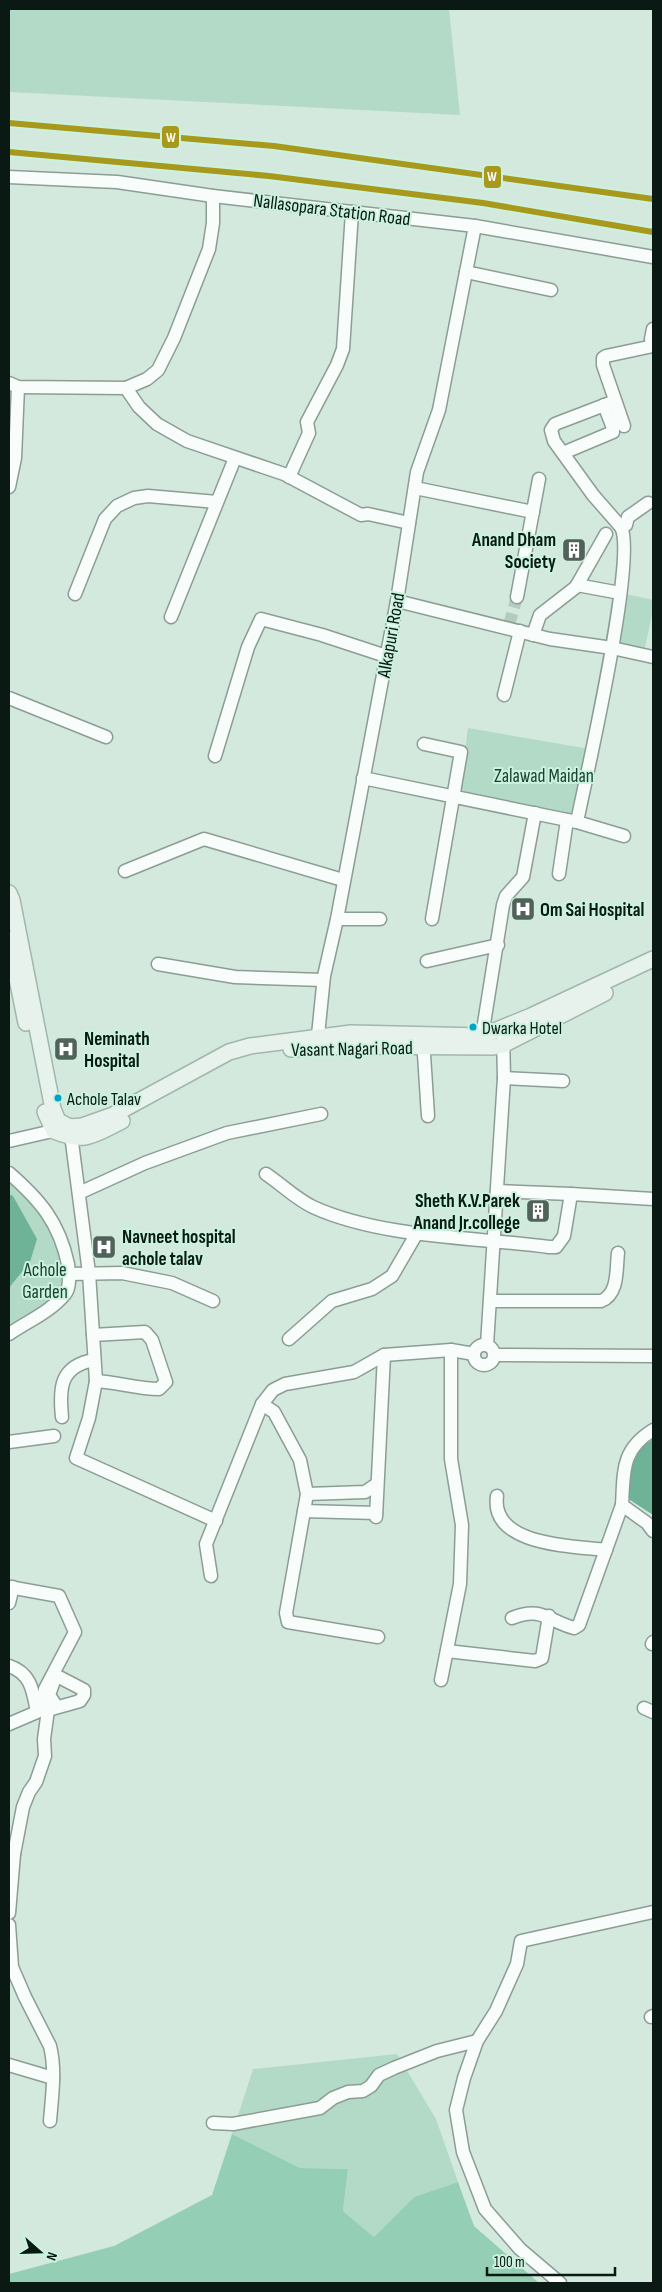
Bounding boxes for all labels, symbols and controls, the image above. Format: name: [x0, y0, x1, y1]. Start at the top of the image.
line badge: W: [161, 125, 180, 149]
text: W: [166, 129, 176, 146]
line badge: W: [483, 165, 502, 189]
text: W: [487, 168, 497, 185]
street label: Nallasopara Station Road: [252, 189, 412, 232]
place label: Anand Dham Society: [471, 529, 556, 574]
building icon: Anand Dham Society: [561, 537, 587, 563]
street label: Alkapuri Road: [373, 591, 410, 681]
park label: Zalawad Maidan: [494, 765, 594, 788]
hospital icon: Om Sai Hospital: [510, 896, 536, 922]
place label: Om Sai Hospital: [540, 899, 644, 922]
place label: Dwarka Hotel: [482, 1018, 562, 1039]
marker: Dwarka Hotel: [468, 1022, 478, 1032]
place label: Neminath Hospital: [84, 1028, 150, 1073]
hospital icon: Neminath Hospital: [53, 1036, 79, 1062]
street label: Vasant Nagari Road: [291, 1037, 413, 1062]
place label: Achole Talav: [66, 1089, 141, 1110]
marker: Achole Talav: [53, 1093, 63, 1103]
place label: Sheth K.V.Parek Anand Jr.college: [412, 1190, 520, 1235]
building icon: Sheth K.V.Parek Anand Jr.college: [525, 1198, 551, 1224]
place label: Navneet hospital achole talav: [122, 1226, 236, 1271]
hospital icon: Navneet hospital achole talav: [91, 1234, 117, 1260]
park label: Achole Garden: [22, 1259, 68, 1304]
north arrow: [15, 2227, 65, 2277]
scale bar: [487, 2244, 614, 2276]
text: N: [42, 2250, 61, 2263]
text: 100 m: [494, 2253, 525, 2272]

